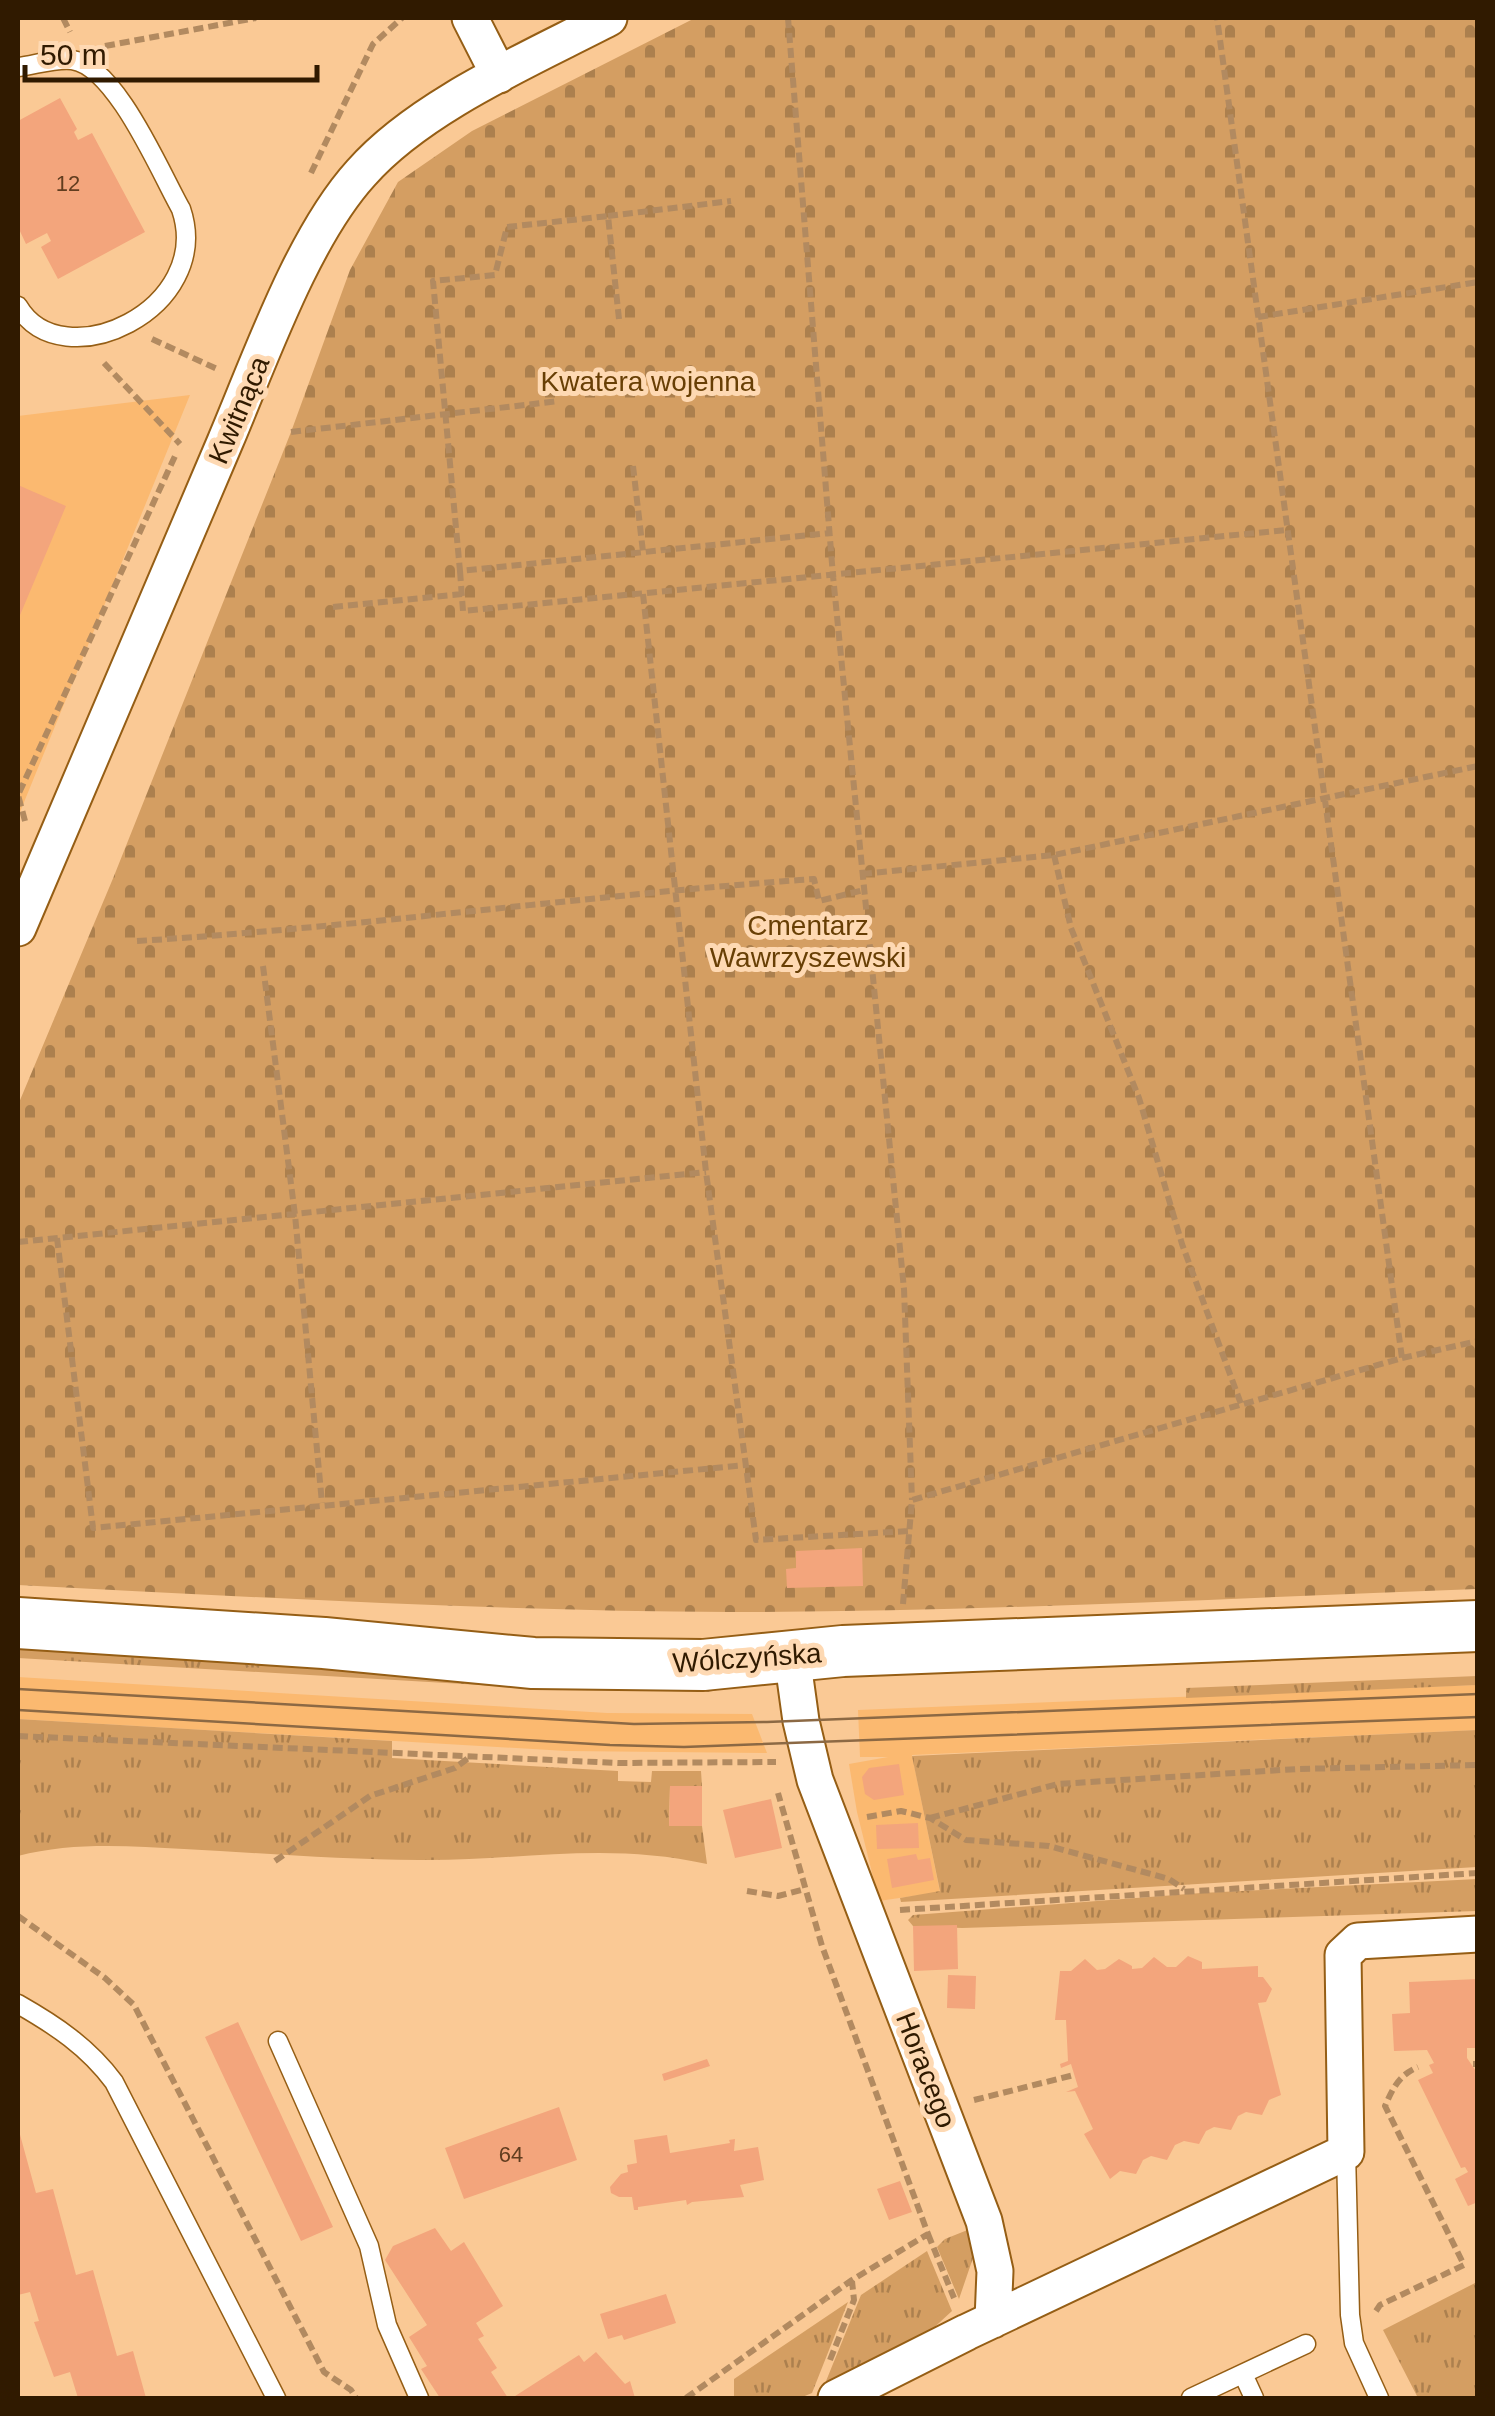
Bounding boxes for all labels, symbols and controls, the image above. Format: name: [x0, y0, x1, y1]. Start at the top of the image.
scale bar: [25, 20, 318, 82]
text: 50 m: [40, 38, 107, 71]
house number: 12: [56, 171, 80, 196]
street label: Kwitnąca: [203, 351, 276, 468]
park label: Kwatera wojenna: [541, 366, 756, 397]
park label: Cmentarz Wawrzyszewski: [710, 910, 906, 973]
street label: Wólczyńska: [671, 1637, 823, 1679]
street label: Horacego: [890, 2008, 962, 2132]
house number: 64: [499, 2142, 523, 2167]

